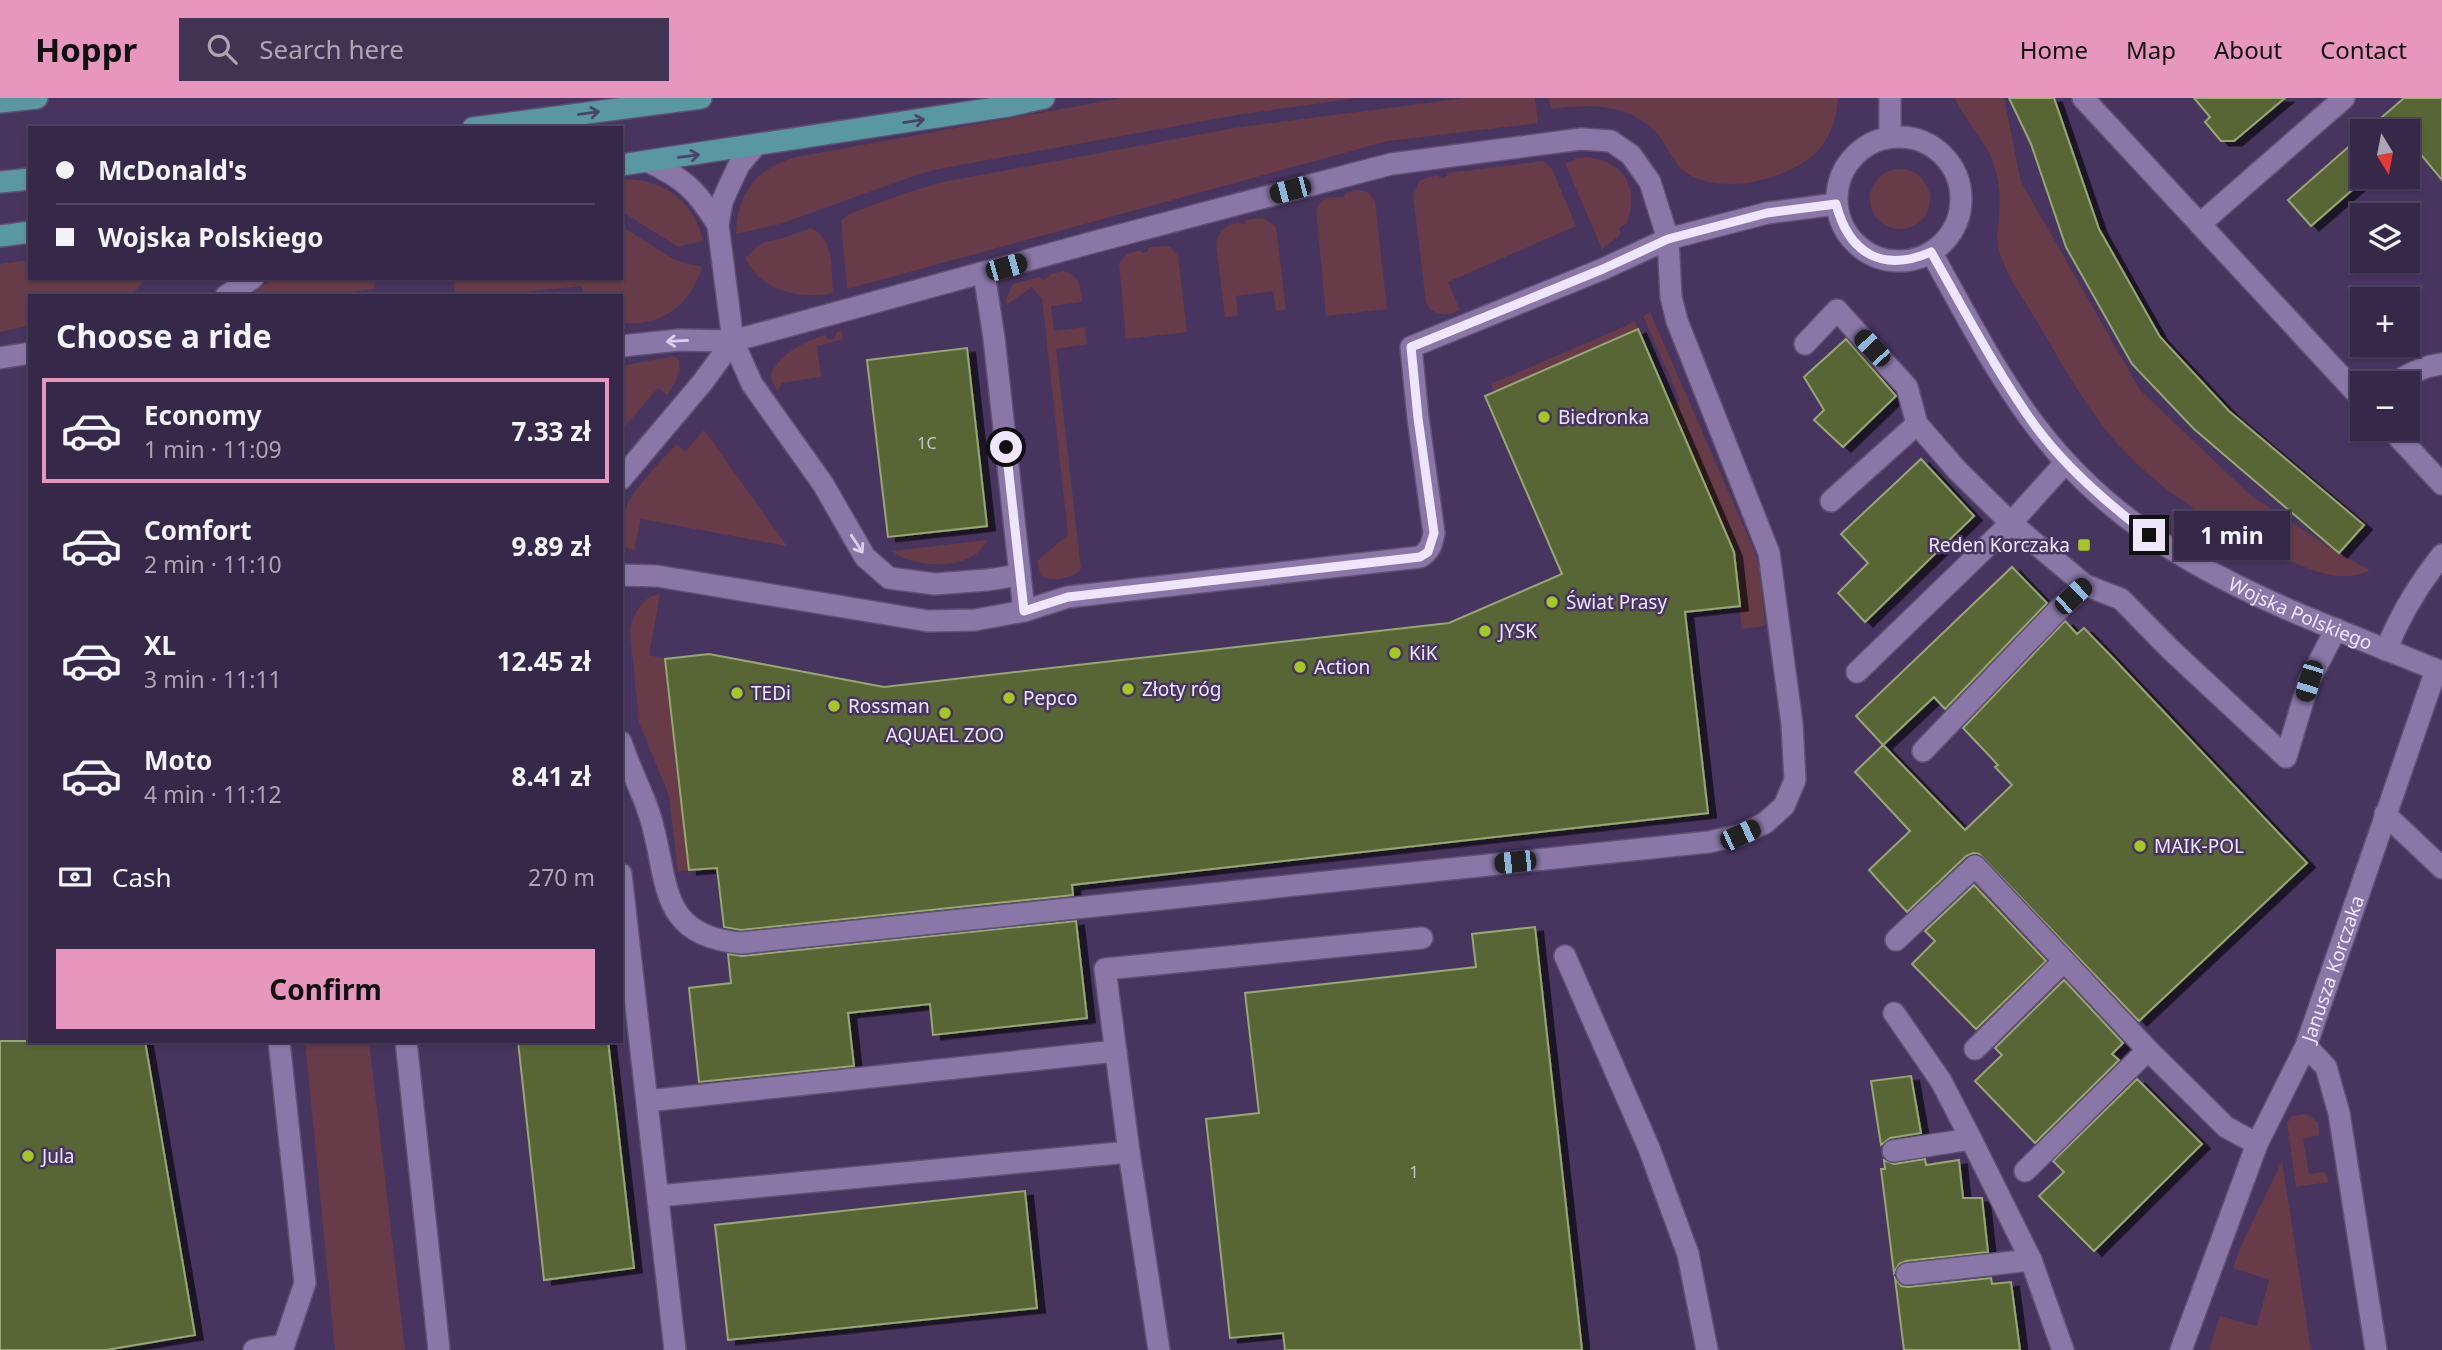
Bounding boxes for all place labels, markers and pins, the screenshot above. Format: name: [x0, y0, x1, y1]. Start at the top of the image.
place label: Biedronka: [1558, 404, 1649, 430]
marker: Biedronka: [1536, 409, 1552, 425]
place label: Reden Korczaka: [1928, 532, 2070, 558]
marker: Reden Korczaka: [2076, 537, 2092, 553]
place label: Świat Prasy: [1566, 589, 1667, 615]
marker: Świat Prasy: [1544, 594, 1560, 610]
place label: JYSK: [1497, 618, 1537, 644]
marker: JYSK: [1477, 623, 1493, 639]
place label: KiK: [1409, 640, 1438, 666]
marker: KiK: [1387, 645, 1403, 661]
place label: Action: [1314, 654, 1370, 680]
marker: Action: [1292, 659, 1308, 675]
place label: Złoty róg: [1142, 676, 1221, 702]
place label: TEDi: [751, 680, 791, 706]
marker: Złoty róg: [1120, 681, 1136, 697]
marker: TEDi: [729, 685, 745, 701]
place label: Pepco: [1023, 685, 1078, 711]
marker: Pepco: [1001, 690, 1017, 706]
place label: Rossman: [848, 693, 930, 719]
marker: Rossman: [826, 698, 842, 714]
marker: AQUAEL ZOO: [937, 705, 953, 721]
place label: AQUAEL ZOO: [886, 722, 1004, 748]
place label: MAIK-POL: [2154, 833, 2244, 859]
marker: MAIK-POL: [2132, 838, 2148, 854]
place label: Jula: [40, 1143, 75, 1169]
marker: Jula: [20, 1148, 36, 1164]

